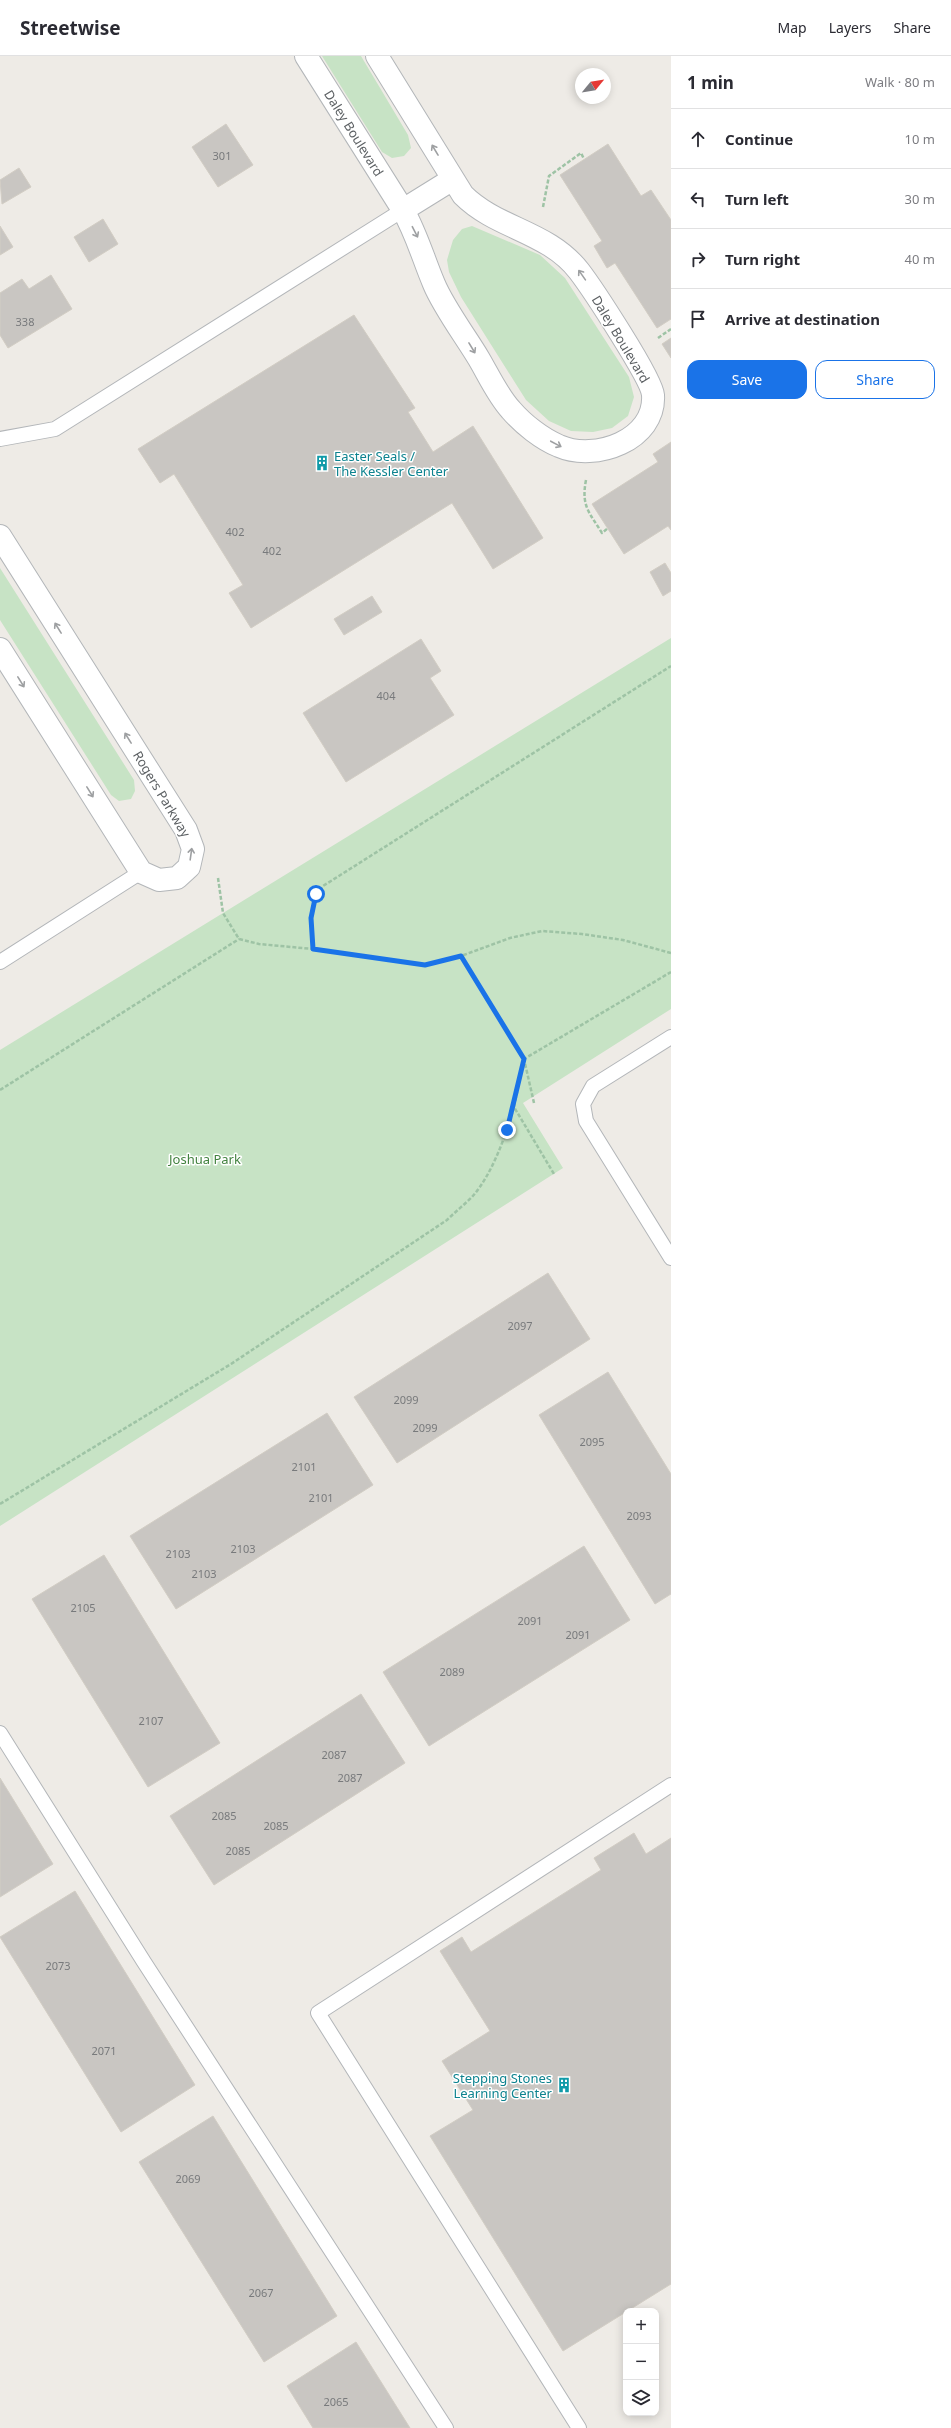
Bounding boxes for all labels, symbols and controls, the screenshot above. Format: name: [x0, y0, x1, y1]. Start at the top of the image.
text: Streetwise: [20, 15, 121, 41]
text: Map: [778, 18, 807, 37]
text: Layers: [829, 18, 871, 37]
text: Share: [893, 18, 931, 37]
north arrow: [575, 68, 611, 104]
text: 1 min: [687, 71, 734, 94]
text: Walk · 80 m: [865, 73, 935, 91]
street label: Daley Boulevard: [320, 86, 388, 180]
icon: ahead: [687, 128, 709, 150]
text: Continue: [725, 129, 793, 149]
text: 10 m: [905, 130, 935, 148]
one-way arrow: [431, 144, 439, 156]
house number: 301: [213, 148, 231, 163]
icon: left: [687, 188, 709, 210]
text: Turn left: [725, 189, 789, 209]
text: 30 m: [905, 190, 935, 208]
one-way arrow: [412, 226, 419, 238]
icon: right: [687, 248, 709, 270]
text: Turn right: [725, 249, 800, 269]
text: 40 m: [905, 250, 935, 268]
one-way arrow: [578, 270, 586, 281]
street label: Daley Boulevard: [588, 292, 654, 386]
icon: arrive: [687, 308, 709, 330]
text: Arrive at destination: [725, 309, 880, 329]
house number: 338: [16, 314, 34, 329]
one-way arrow: [469, 342, 477, 354]
button: Save: [687, 360, 807, 399]
button: Share: [815, 360, 935, 399]
one-way arrow: [550, 440, 562, 448]
place label: Easter Seals / The Kessler Center: [334, 447, 449, 480]
building icon: Easter Seals / The Kessler Center: [313, 454, 331, 472]
house number: 402: [226, 524, 244, 539]
house number: 402: [263, 543, 281, 558]
one-way arrow: [54, 623, 62, 634]
one-way arrow: [17, 676, 25, 687]
house number: 404: [377, 688, 396, 703]
one-way arrow: [123, 732, 131, 744]
street label: Rogers Parkway: [129, 747, 195, 841]
one-way arrow: [87, 786, 95, 798]
one-way arrow: [187, 848, 195, 861]
route start: [307, 885, 325, 903]
route end: [498, 1121, 516, 1139]
park label: Joshua Park: [167, 1150, 241, 1168]
house number: 2097: [507, 1318, 533, 1333]
house number: 2099: [393, 1392, 419, 1407]
house number: 2099: [412, 1420, 438, 1435]
house number: 2095: [579, 1434, 605, 1449]
house number: 2101: [291, 1459, 317, 1474]
house number: 2101: [308, 1490, 334, 1505]
house number: 2093: [626, 1508, 652, 1523]
house number: 2103: [230, 1541, 256, 1556]
house number: 2103: [165, 1546, 191, 1561]
house number: 2103: [191, 1566, 217, 1581]
house number: 2105: [70, 1600, 96, 1615]
house number: 2091: [517, 1613, 543, 1628]
house number: 2091: [565, 1627, 591, 1642]
house number: 2089: [439, 1664, 465, 1679]
house number: 2107: [138, 1713, 164, 1728]
house number: 2087: [321, 1747, 347, 1762]
house number: 2087: [337, 1770, 363, 1785]
house number: 2085: [211, 1808, 237, 1823]
house number: 2085: [263, 1818, 289, 1833]
house number: 2085: [225, 1843, 251, 1858]
house number: 2073: [45, 1958, 71, 1973]
house number: 2071: [91, 2043, 117, 2058]
place label: Stepping Stones Learning Center: [453, 2069, 553, 2102]
building icon: Stepping Stones Learning Center: [555, 2076, 573, 2094]
house number: 2069: [175, 2171, 201, 2186]
house number: 2067: [248, 2285, 274, 2300]
map controls: [623, 2308, 659, 2416]
button: +: [623, 2308, 659, 2344]
button: −: [623, 2344, 659, 2380]
button: layers: [623, 2380, 659, 2416]
house number: 2065: [323, 2394, 349, 2409]

